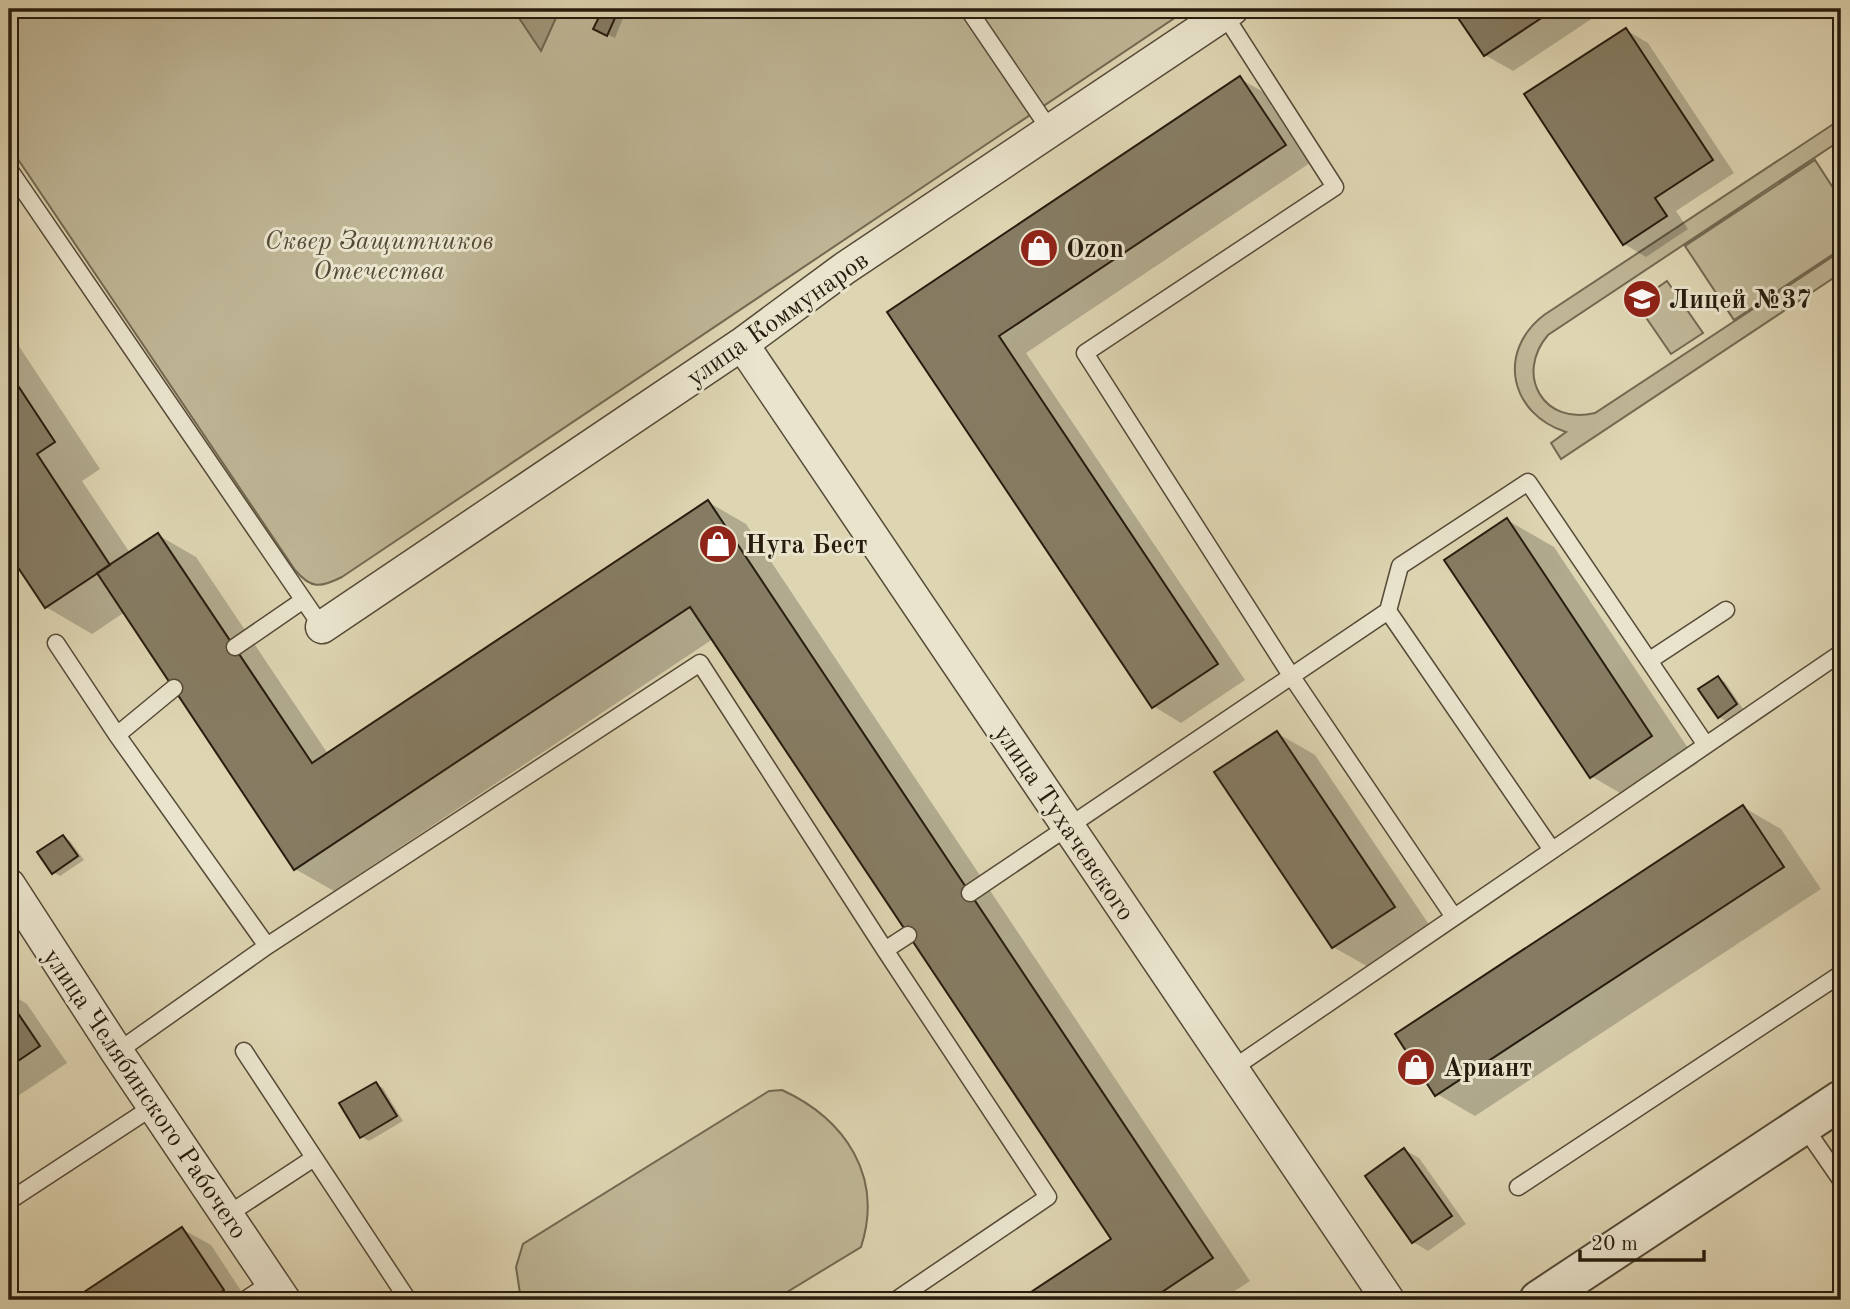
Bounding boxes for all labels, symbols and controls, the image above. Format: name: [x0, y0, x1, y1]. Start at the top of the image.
shop icon: Ozon: [1018, 227, 1060, 269]
park label: Сквер Защитников Отечества: [264, 229, 494, 285]
place label: Ozon: [1066, 237, 1124, 263]
street label: улица Коммунаров: [683, 247, 874, 392]
school or university icon: Лицей №37: [1621, 278, 1663, 320]
place label: Лицей №37: [1669, 288, 1812, 314]
shop icon: Нуга Бест: [697, 523, 739, 565]
place label: Нуга Бест: [745, 533, 867, 559]
street label: улица Тухачевского: [988, 720, 1138, 926]
street label: улица Челябинского Рабочего: [37, 944, 251, 1244]
shop icon: Ариант: [1395, 1046, 1437, 1088]
place label: Ариант: [1443, 1056, 1532, 1082]
scale bar: [1580, 1218, 1705, 1262]
text: 20 m: [1591, 1234, 1638, 1255]

